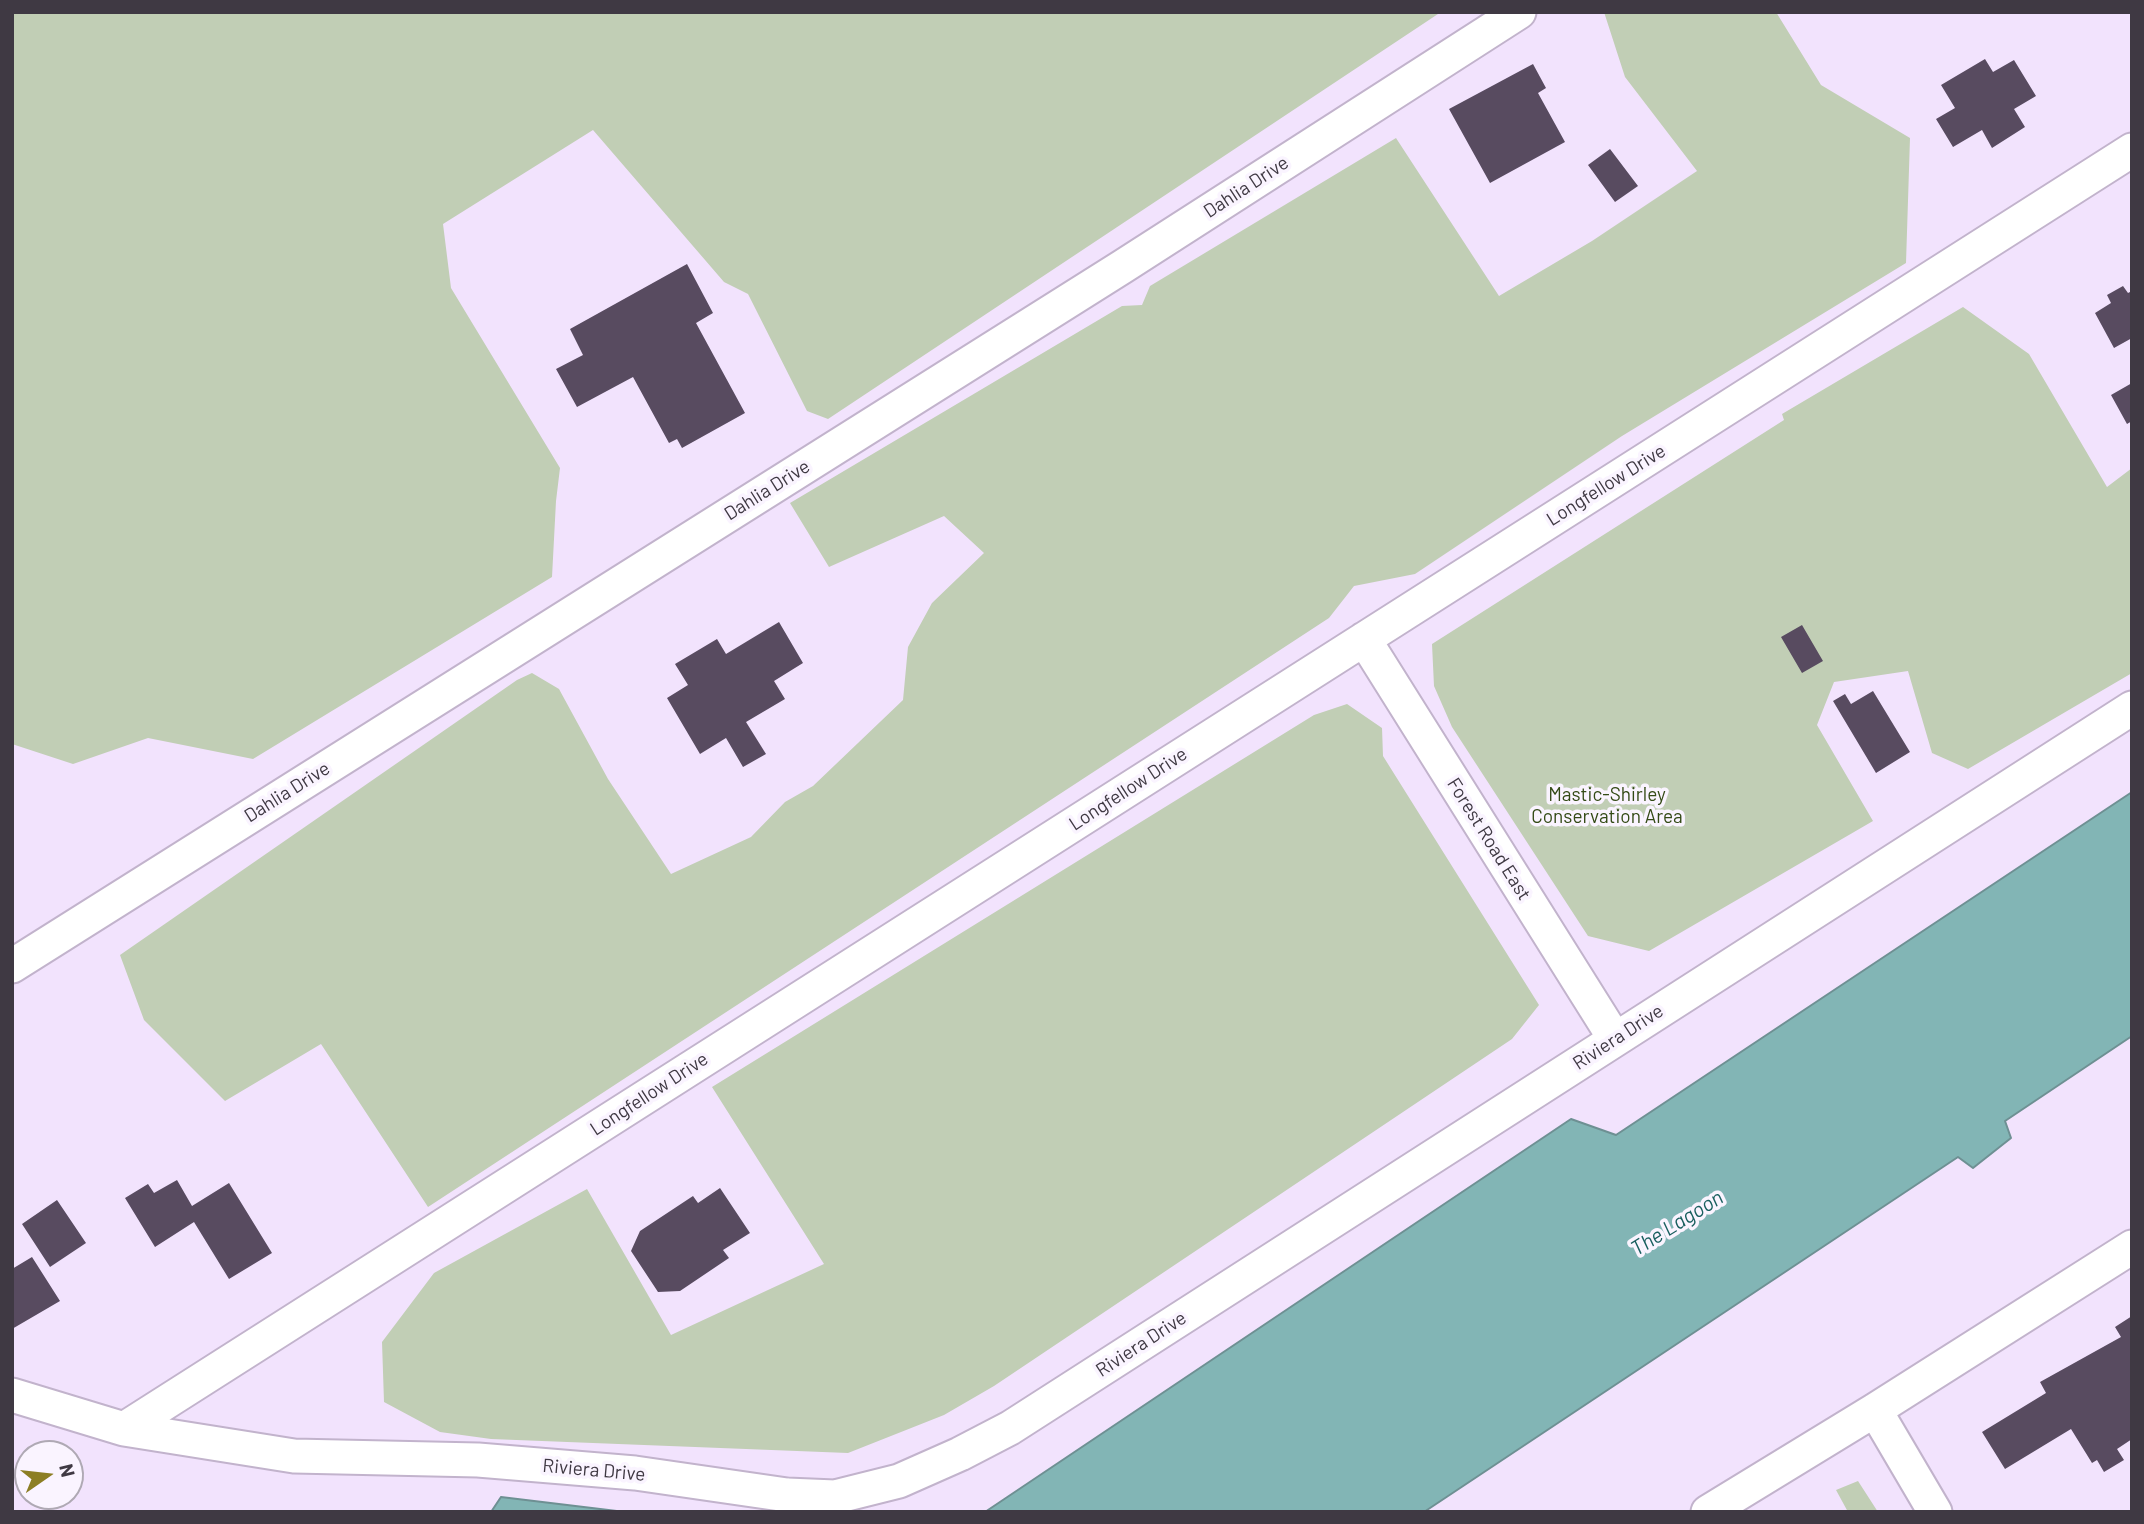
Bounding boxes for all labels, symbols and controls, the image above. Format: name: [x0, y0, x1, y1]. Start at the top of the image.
street label: Dahlia Drive: [1199, 151, 1293, 223]
street label: Longfellow Drive: [1542, 439, 1670, 531]
street label: Dahlia Drive: [720, 455, 814, 525]
street label: Longfellow Drive: [1065, 742, 1191, 836]
street label: Dahlia Drive: [240, 757, 334, 827]
street label: Forest Road East: [1442, 774, 1536, 904]
park label: Mastic-Shirley Conservation Area: [1531, 784, 1683, 828]
street label: Riviera Drive: [1569, 999, 1667, 1075]
street label: Longfellow Drive: [586, 1047, 712, 1141]
water label: The Lagoon: [1626, 1185, 1728, 1261]
street label: Riviera Drive: [1092, 1306, 1190, 1382]
north arrow: [14, 1440, 84, 1510]
street label: Riviera Drive: [542, 1454, 646, 1486]
text: N: [55, 1461, 81, 1479]

